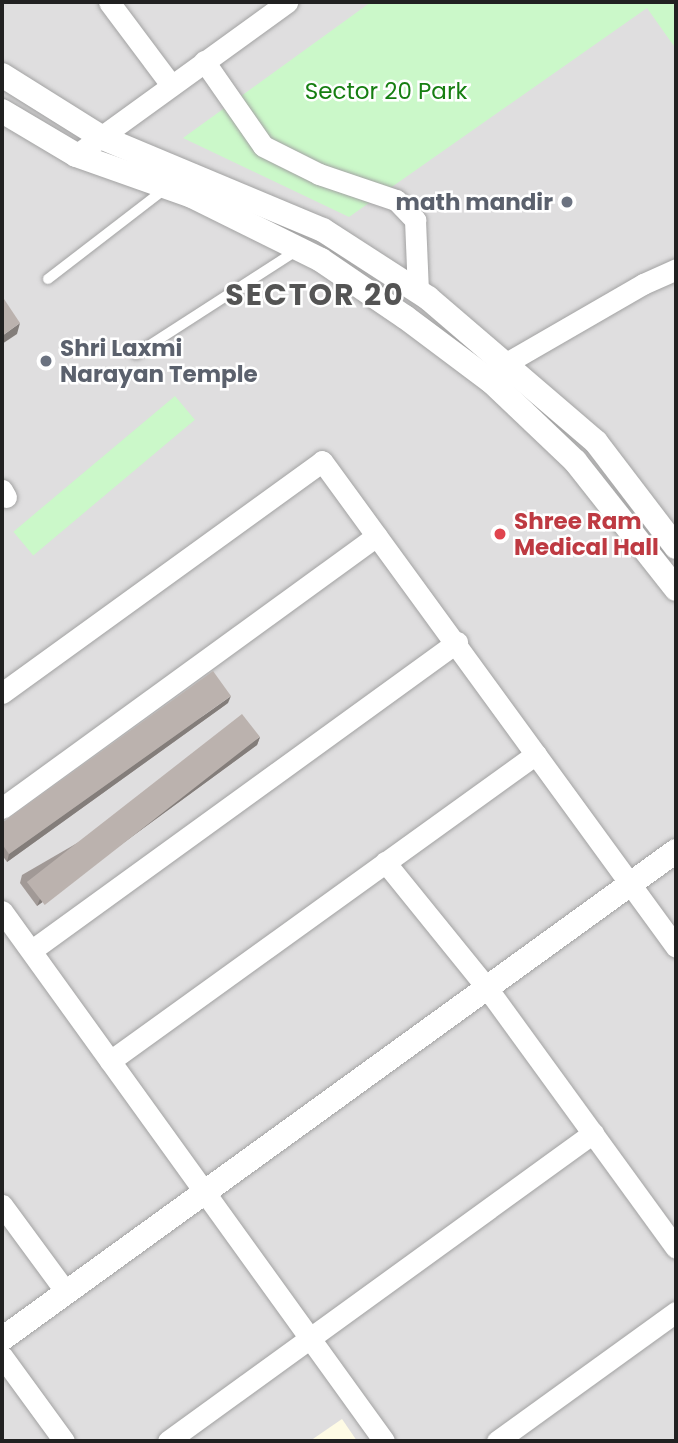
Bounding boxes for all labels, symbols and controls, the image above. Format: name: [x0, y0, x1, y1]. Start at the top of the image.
park label: Sector 20 Park: [305, 77, 467, 105]
place label: math mandir: [396, 188, 553, 216]
marker: math mandir: [559, 194, 575, 210]
district label: SECTOR 20: [226, 277, 404, 313]
place label: Shri Laxmi Narayan Temple: [60, 334, 258, 388]
marker: Shri Laxmi Narayan Temple: [38, 353, 54, 369]
place label: Shree Ram Medical Hall: [514, 507, 659, 561]
marker: Shree Ram Medical Hall: [492, 526, 508, 542]

